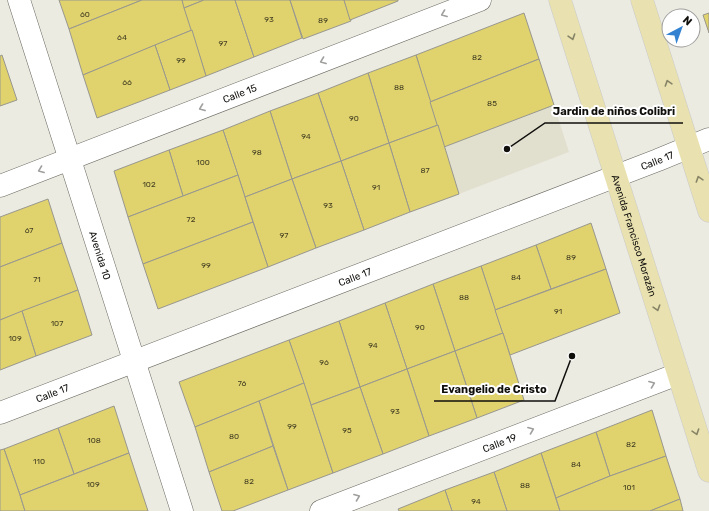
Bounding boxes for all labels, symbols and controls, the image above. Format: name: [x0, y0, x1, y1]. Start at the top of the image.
north arrow: [661, 8, 701, 48]
house number: 60: [80, 10, 90, 19]
one-way arrow: [440, 10, 447, 18]
text: N: [680, 13, 695, 28]
house number: 93: [264, 15, 274, 24]
house number: 89: [318, 16, 328, 25]
house number: 64: [117, 33, 127, 42]
one-way arrow: [567, 33, 576, 40]
house number: 97: [219, 39, 227, 48]
house number: 82: [472, 53, 482, 62]
house number: 99: [176, 56, 186, 65]
one-way arrow: [319, 57, 326, 65]
house number: 66: [122, 78, 132, 87]
one-way arrow: [665, 80, 673, 87]
street label: Calle 15: [221, 82, 259, 106]
house number: 88: [394, 83, 404, 92]
house number: 85: [487, 99, 497, 108]
callout: Jardin de niños Colibri: [545, 100, 683, 123]
one-way arrow: [198, 104, 205, 112]
text: Jardin de niños Colibri: [553, 105, 675, 118]
house number: 90: [349, 114, 359, 123]
house number: 94: [301, 132, 311, 141]
house number: 98: [252, 148, 262, 157]
street label: Calle 17: [639, 149, 676, 173]
house number: 100: [196, 158, 210, 167]
one-way arrow: [38, 166, 45, 174]
house number: 87: [420, 166, 430, 175]
street label: Avenida Francisco Morazán: [609, 173, 658, 298]
one-way arrow: [695, 176, 704, 183]
house number: 102: [142, 180, 156, 189]
house number: 91: [372, 183, 380, 192]
house number: 93: [323, 201, 333, 210]
house number: 72: [187, 215, 196, 224]
house number: 67: [25, 226, 33, 235]
street label: Avenida 10: [86, 230, 113, 281]
house number: 97: [280, 231, 288, 240]
house number: 89: [566, 253, 576, 262]
house number: 99: [201, 261, 211, 270]
street label: Calle 17: [337, 266, 373, 289]
house number: 84: [511, 273, 521, 282]
house number: 71: [33, 275, 41, 284]
house number: 88: [459, 293, 469, 302]
one-way arrow: [653, 304, 661, 311]
house number: 91: [554, 307, 562, 316]
house number: 107: [51, 319, 63, 328]
house number: 90: [415, 323, 425, 332]
house number: 109: [8, 334, 22, 343]
house number: 94: [368, 341, 378, 350]
house number: 96: [319, 358, 329, 367]
callout: Evangelio de Cristo: [434, 378, 555, 401]
house number: 76: [238, 379, 247, 388]
one-way arrow: [648, 380, 655, 388]
street label: Calle 17: [34, 382, 71, 406]
text: Evangelio de Cristo: [441, 383, 547, 396]
house number: 93: [390, 407, 400, 416]
house number: 99: [287, 422, 297, 431]
house number: 95: [342, 426, 352, 435]
one-way arrow: [527, 427, 534, 435]
one-way arrow: [692, 428, 700, 435]
house number: 80: [229, 432, 239, 441]
street label: Calle 19: [481, 432, 518, 455]
house number: 108: [87, 436, 101, 445]
house number: 82: [626, 440, 636, 449]
house number: 110: [33, 457, 45, 466]
house number: 84: [571, 460, 581, 469]
house number: 82: [244, 477, 254, 486]
house number: 109: [86, 480, 100, 489]
house number: 88: [520, 481, 530, 490]
house number: 101: [623, 483, 635, 492]
one-way arrow: [352, 494, 360, 502]
house number: 94: [471, 497, 481, 506]

